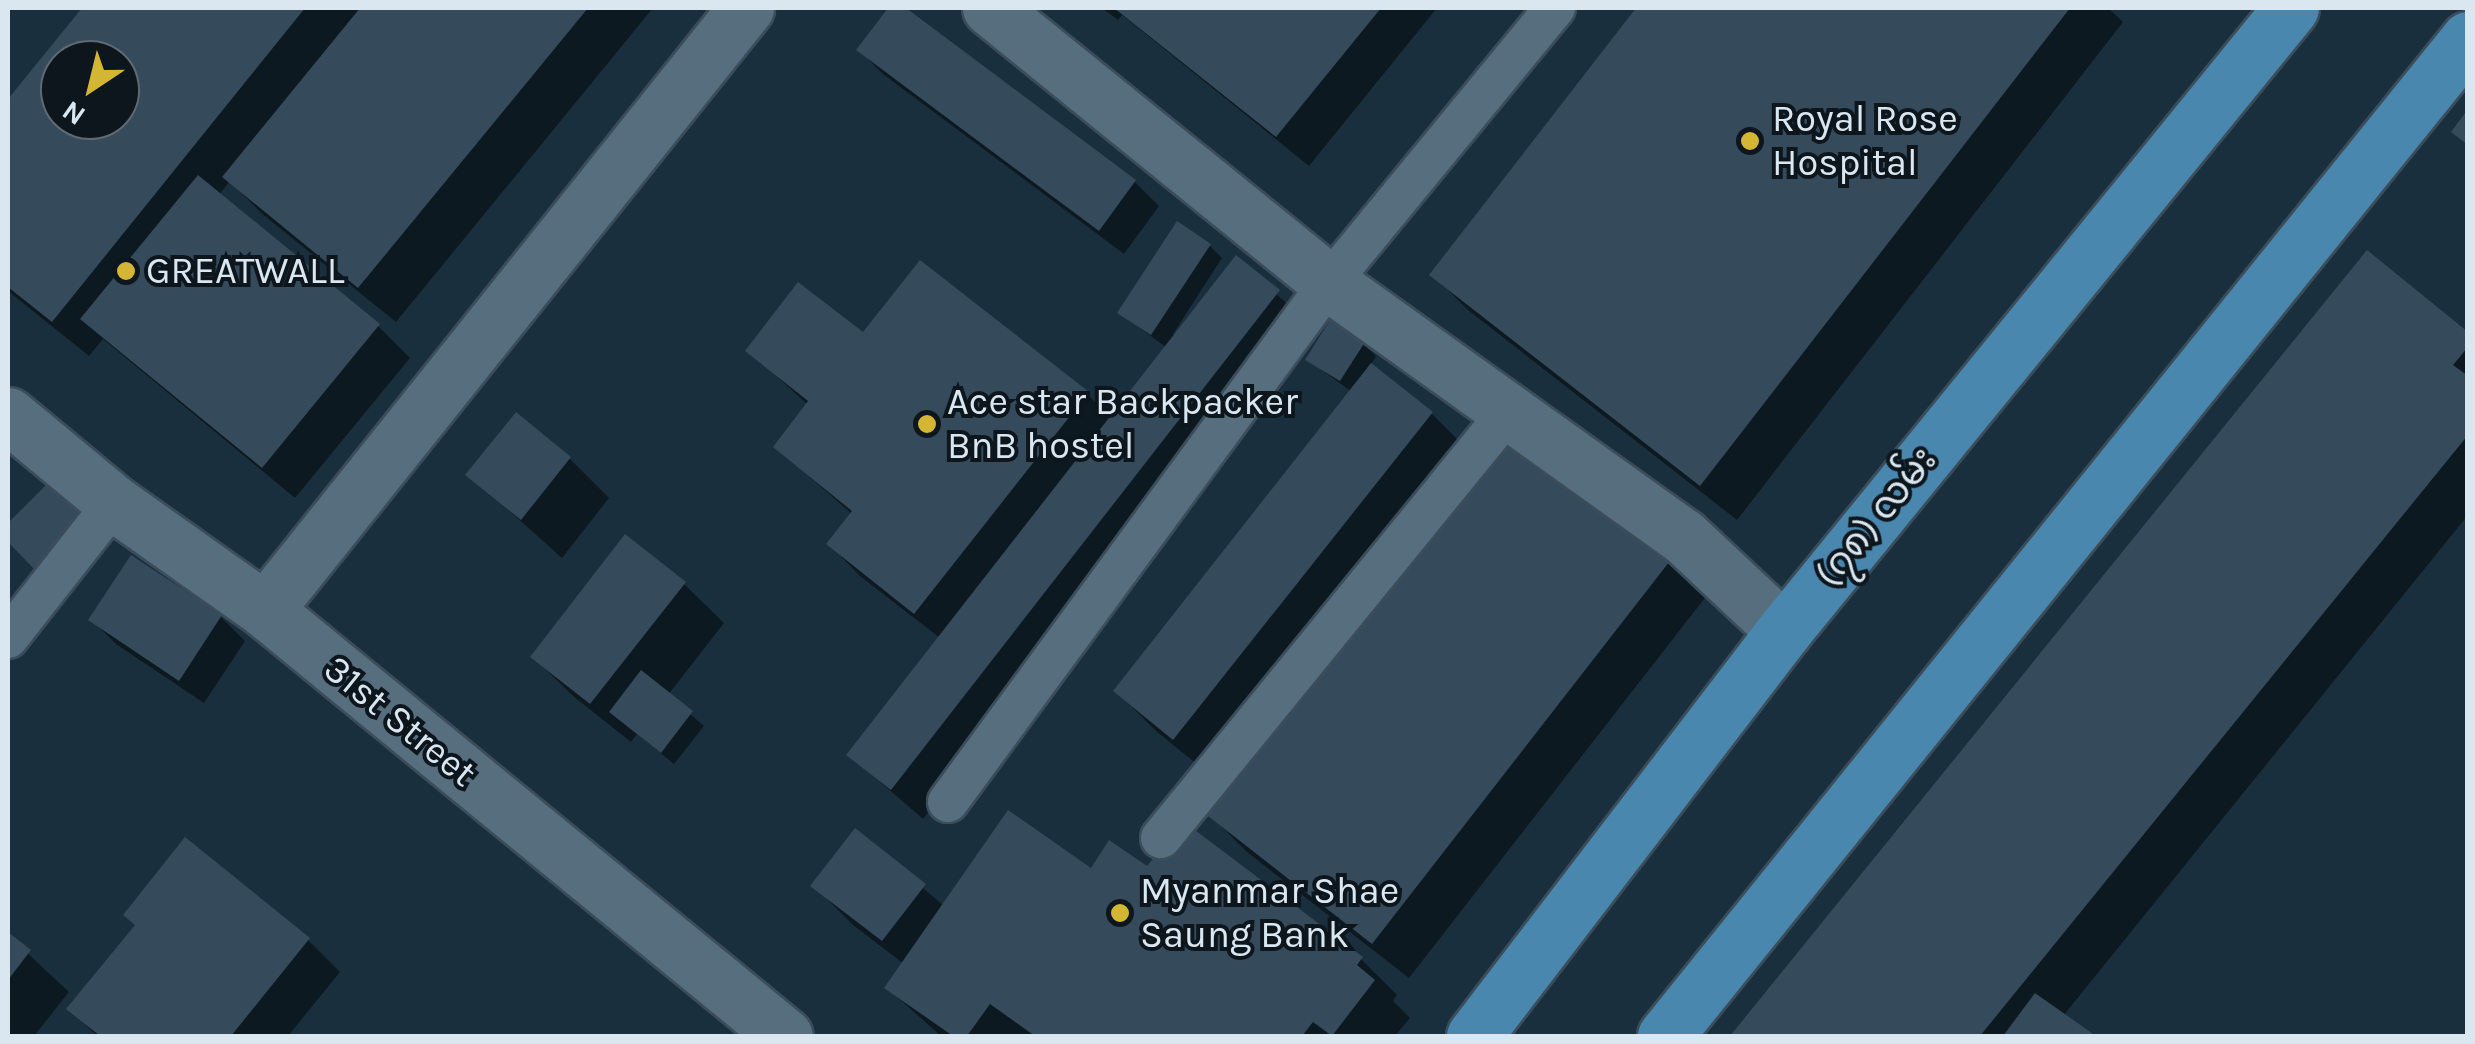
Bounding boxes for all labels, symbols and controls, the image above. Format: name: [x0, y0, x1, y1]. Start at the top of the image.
north arrow: [40, 40, 140, 140]
text: N: [56, 94, 91, 133]
place label: Royal Rose Hospital: [1772, 96, 1958, 185]
marker: Royal Rose Hospital: [1737, 128, 1763, 154]
place label: GREATWALL: [146, 248, 345, 294]
marker: GREATWALL: [115, 260, 137, 282]
place label: Ace star Backpacker BnB hostel: [947, 379, 1298, 468]
marker: Ace star Backpacker BnB hostel: [916, 413, 938, 435]
street label: (၇၈) လမ်း: [1806, 438, 1946, 596]
street label: 31st Street: [315, 646, 485, 796]
place label: Myanmar Shae Saung Bank: [1140, 868, 1399, 958]
marker: Myanmar Shae Saung Bank: [1109, 902, 1131, 924]

